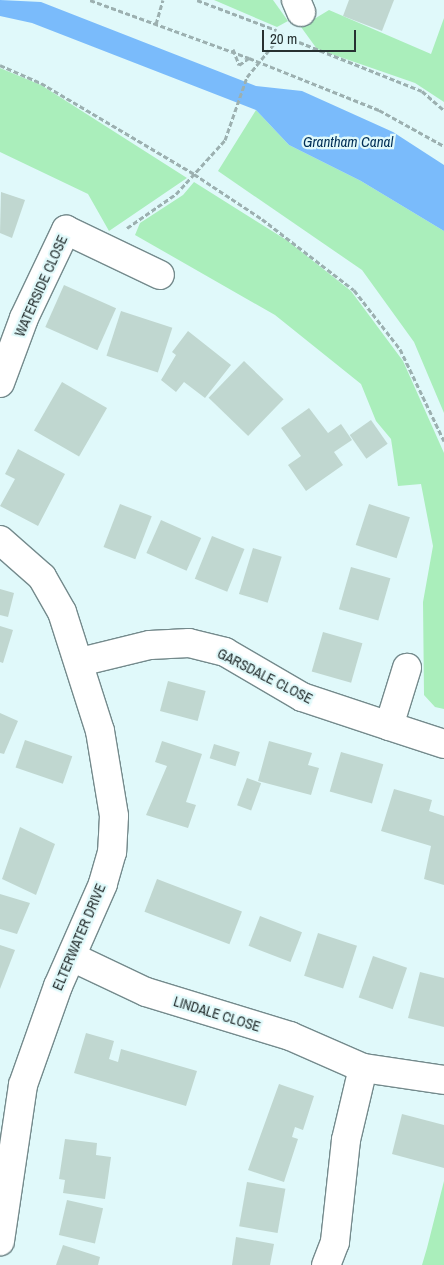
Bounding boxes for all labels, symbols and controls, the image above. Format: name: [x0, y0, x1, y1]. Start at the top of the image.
scale bar: [264, 20, 358, 52]
text: 20 m: [270, 28, 297, 49]
water label: Grantham Canal: [303, 133, 393, 151]
street label: WATERSIDE CLOSE: [11, 233, 71, 339]
street label: GARSDALE CLOSE: [215, 645, 315, 707]
street label: ELTERWATER DRIVE: [49, 881, 109, 993]
street label: LINDALE CLOSE: [172, 993, 262, 1035]

